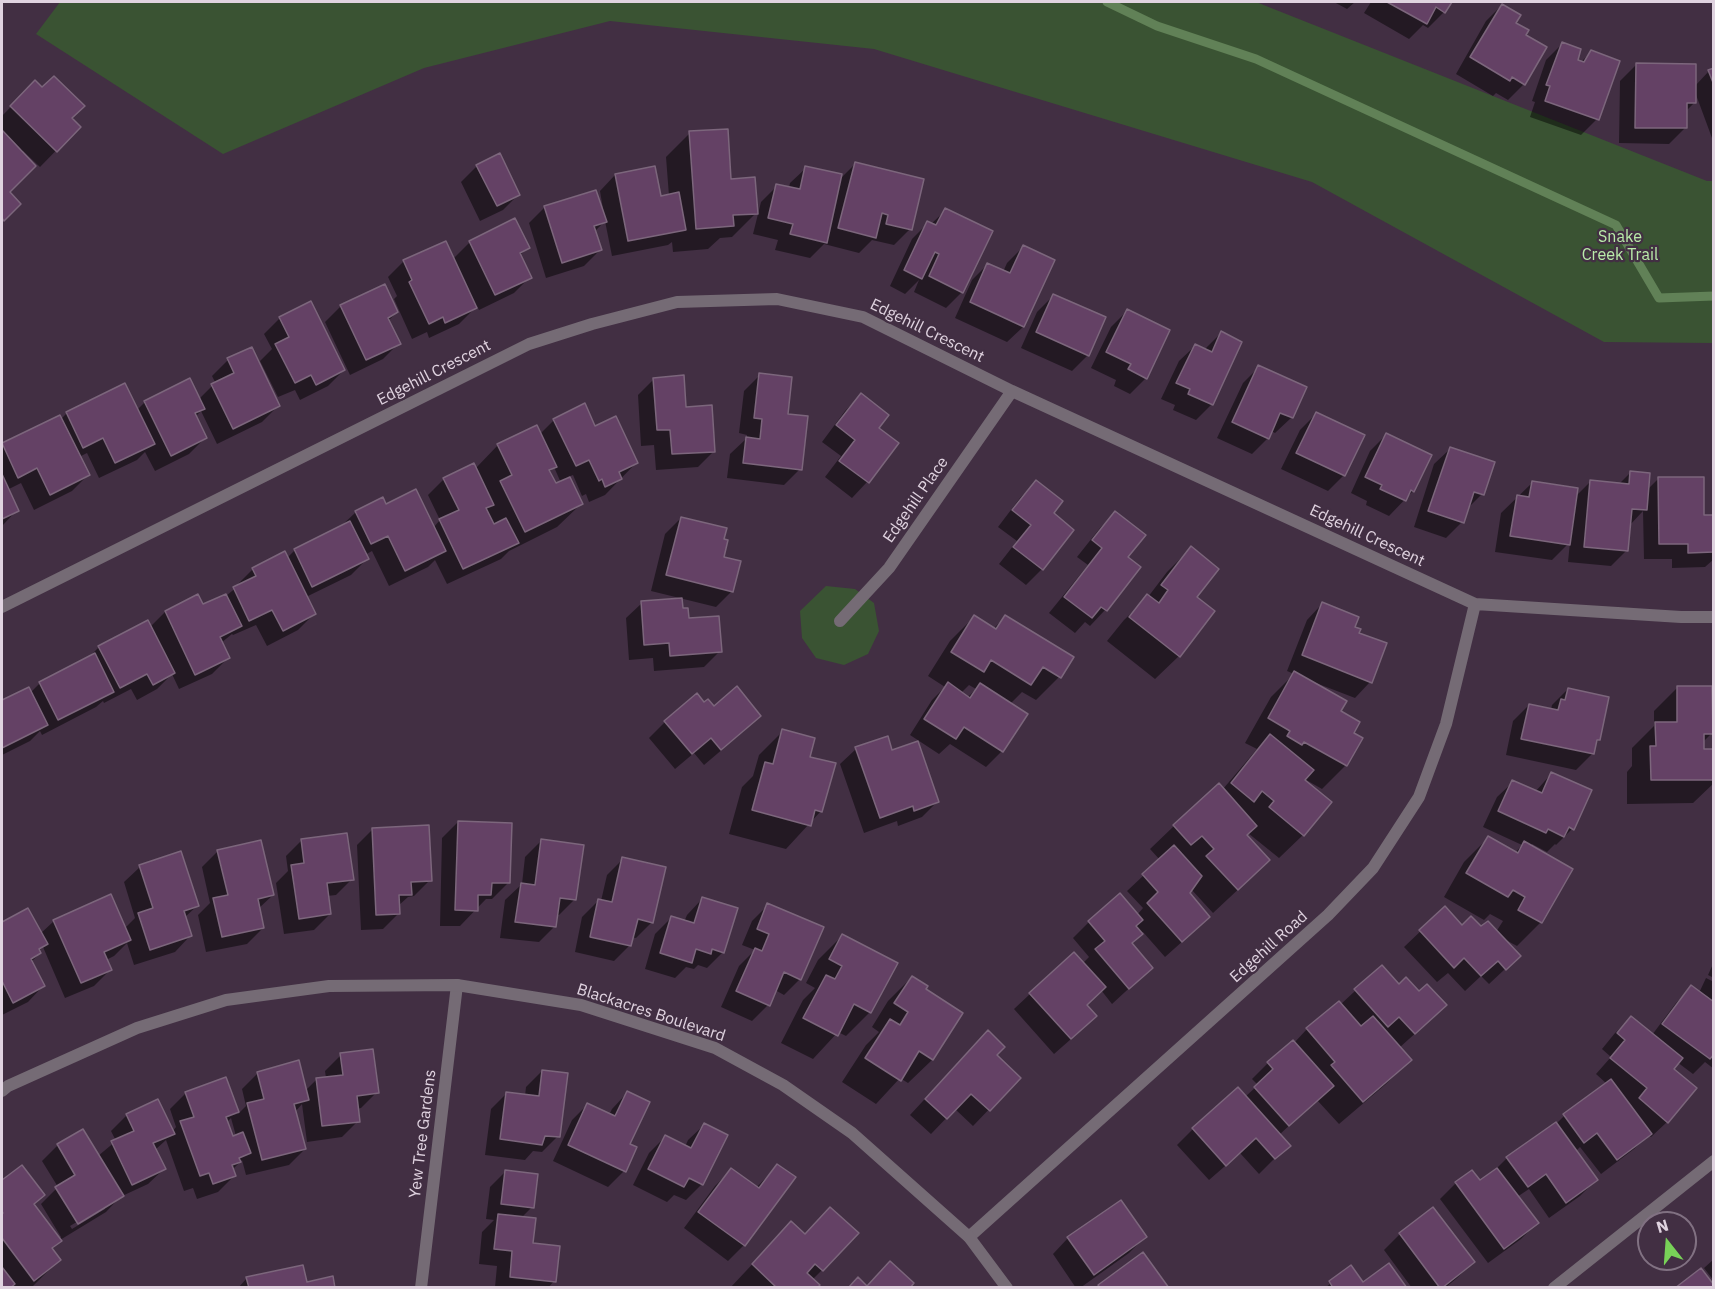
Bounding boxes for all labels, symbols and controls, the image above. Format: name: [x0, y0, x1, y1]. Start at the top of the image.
park label: Snake Creek Trail: [1582, 227, 1658, 265]
street label: Edgehill Crescent: [867, 295, 987, 367]
street label: Edgehill Crescent: [374, 336, 494, 410]
street label: Edgehill Place: [879, 453, 953, 547]
street label: Edgehill Crescent: [1306, 501, 1428, 571]
street label: Edgehill Road: [1226, 907, 1312, 987]
street label: Blackacres Boulevard: [574, 980, 728, 1046]
street label: Yew Tree Gardens: [406, 1069, 440, 1199]
north arrow: [1637, 1211, 1697, 1271]
text: N: [1654, 1214, 1671, 1237]

